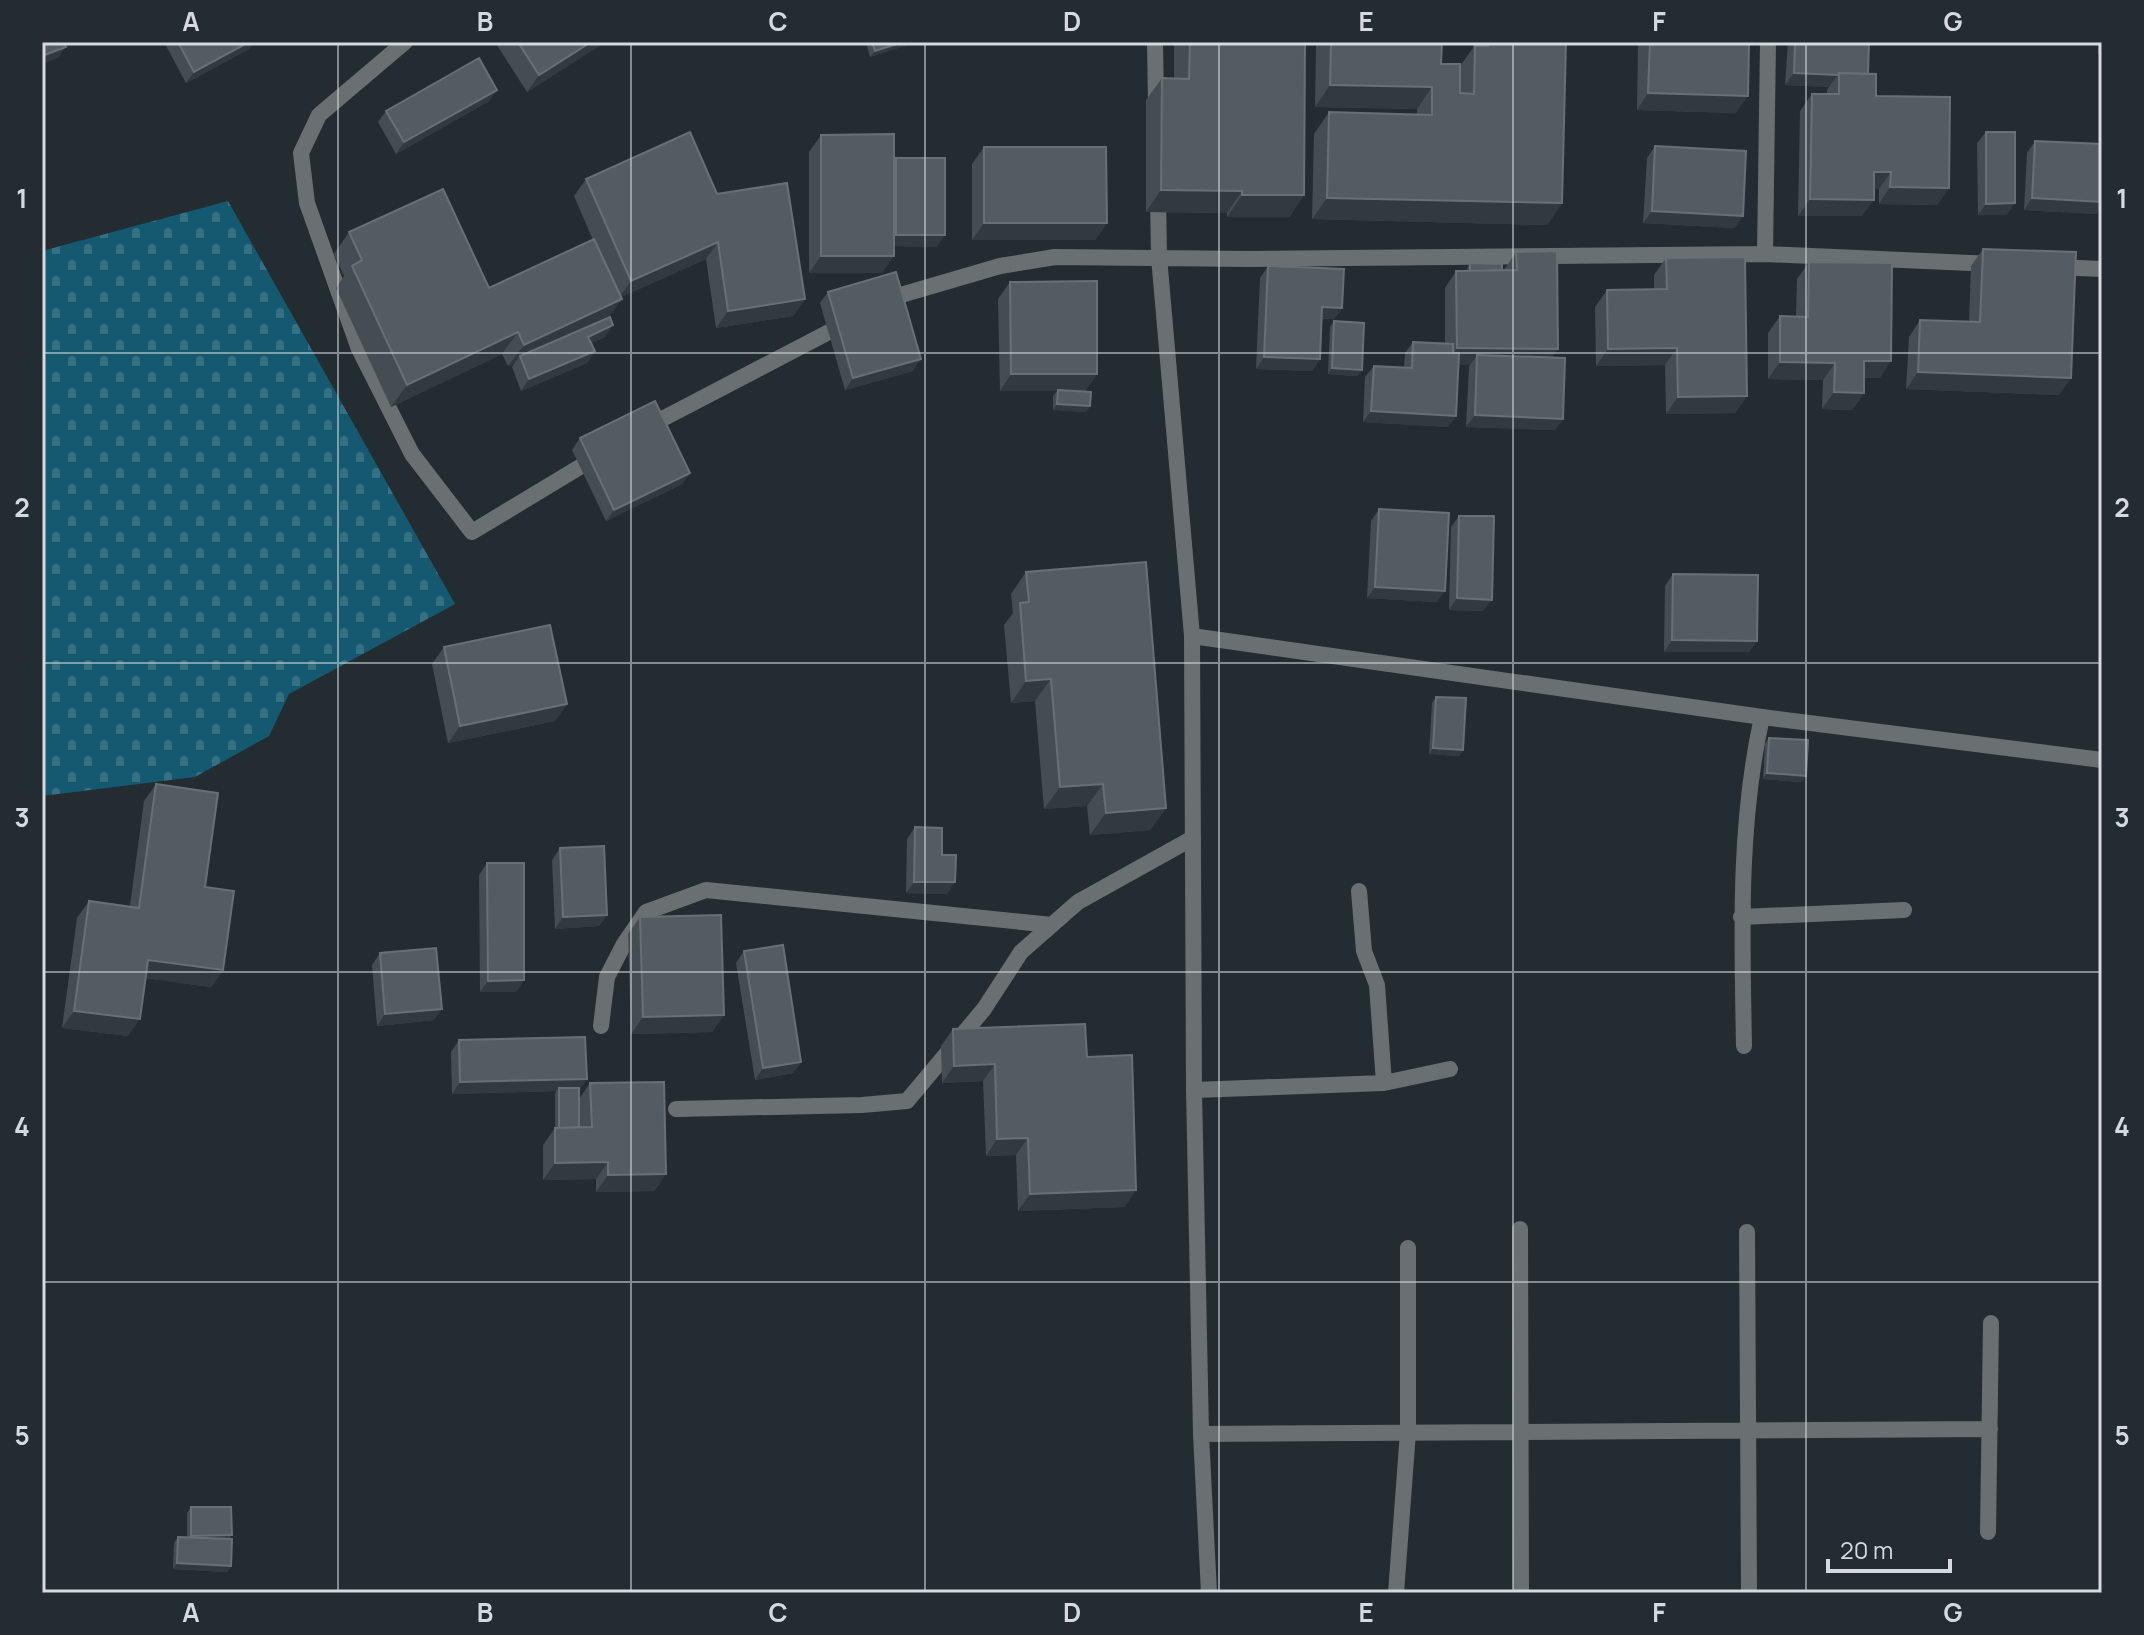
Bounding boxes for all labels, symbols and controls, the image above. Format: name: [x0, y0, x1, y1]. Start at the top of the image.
text: A: [182, 3, 200, 39]
text: B: [477, 3, 493, 39]
text: C: [768, 3, 788, 39]
text: D: [1063, 3, 1081, 39]
text: E: [1358, 3, 1374, 39]
text: F: [1652, 3, 1666, 39]
text: G: [1943, 3, 1963, 39]
text: 1: [16, 180, 28, 216]
text: 1: [2116, 180, 2128, 216]
text: 2: [14, 489, 30, 525]
text: 2: [2114, 489, 2130, 525]
text: 3: [14, 799, 30, 835]
text: 3: [2114, 799, 2130, 835]
text: 4: [14, 1108, 30, 1144]
text: 4: [2114, 1108, 2130, 1144]
text: 5: [14, 1417, 30, 1453]
text: 5: [2114, 1417, 2130, 1453]
scale bar: [1828, 1523, 1950, 1573]
text: 20 m: [1840, 1533, 1893, 1566]
text: A: [182, 1594, 200, 1630]
text: B: [477, 1594, 493, 1630]
text: C: [768, 1594, 788, 1630]
text: D: [1063, 1594, 1081, 1630]
text: E: [1358, 1594, 1374, 1630]
text: F: [1652, 1594, 1666, 1630]
text: G: [1943, 1594, 1963, 1630]

